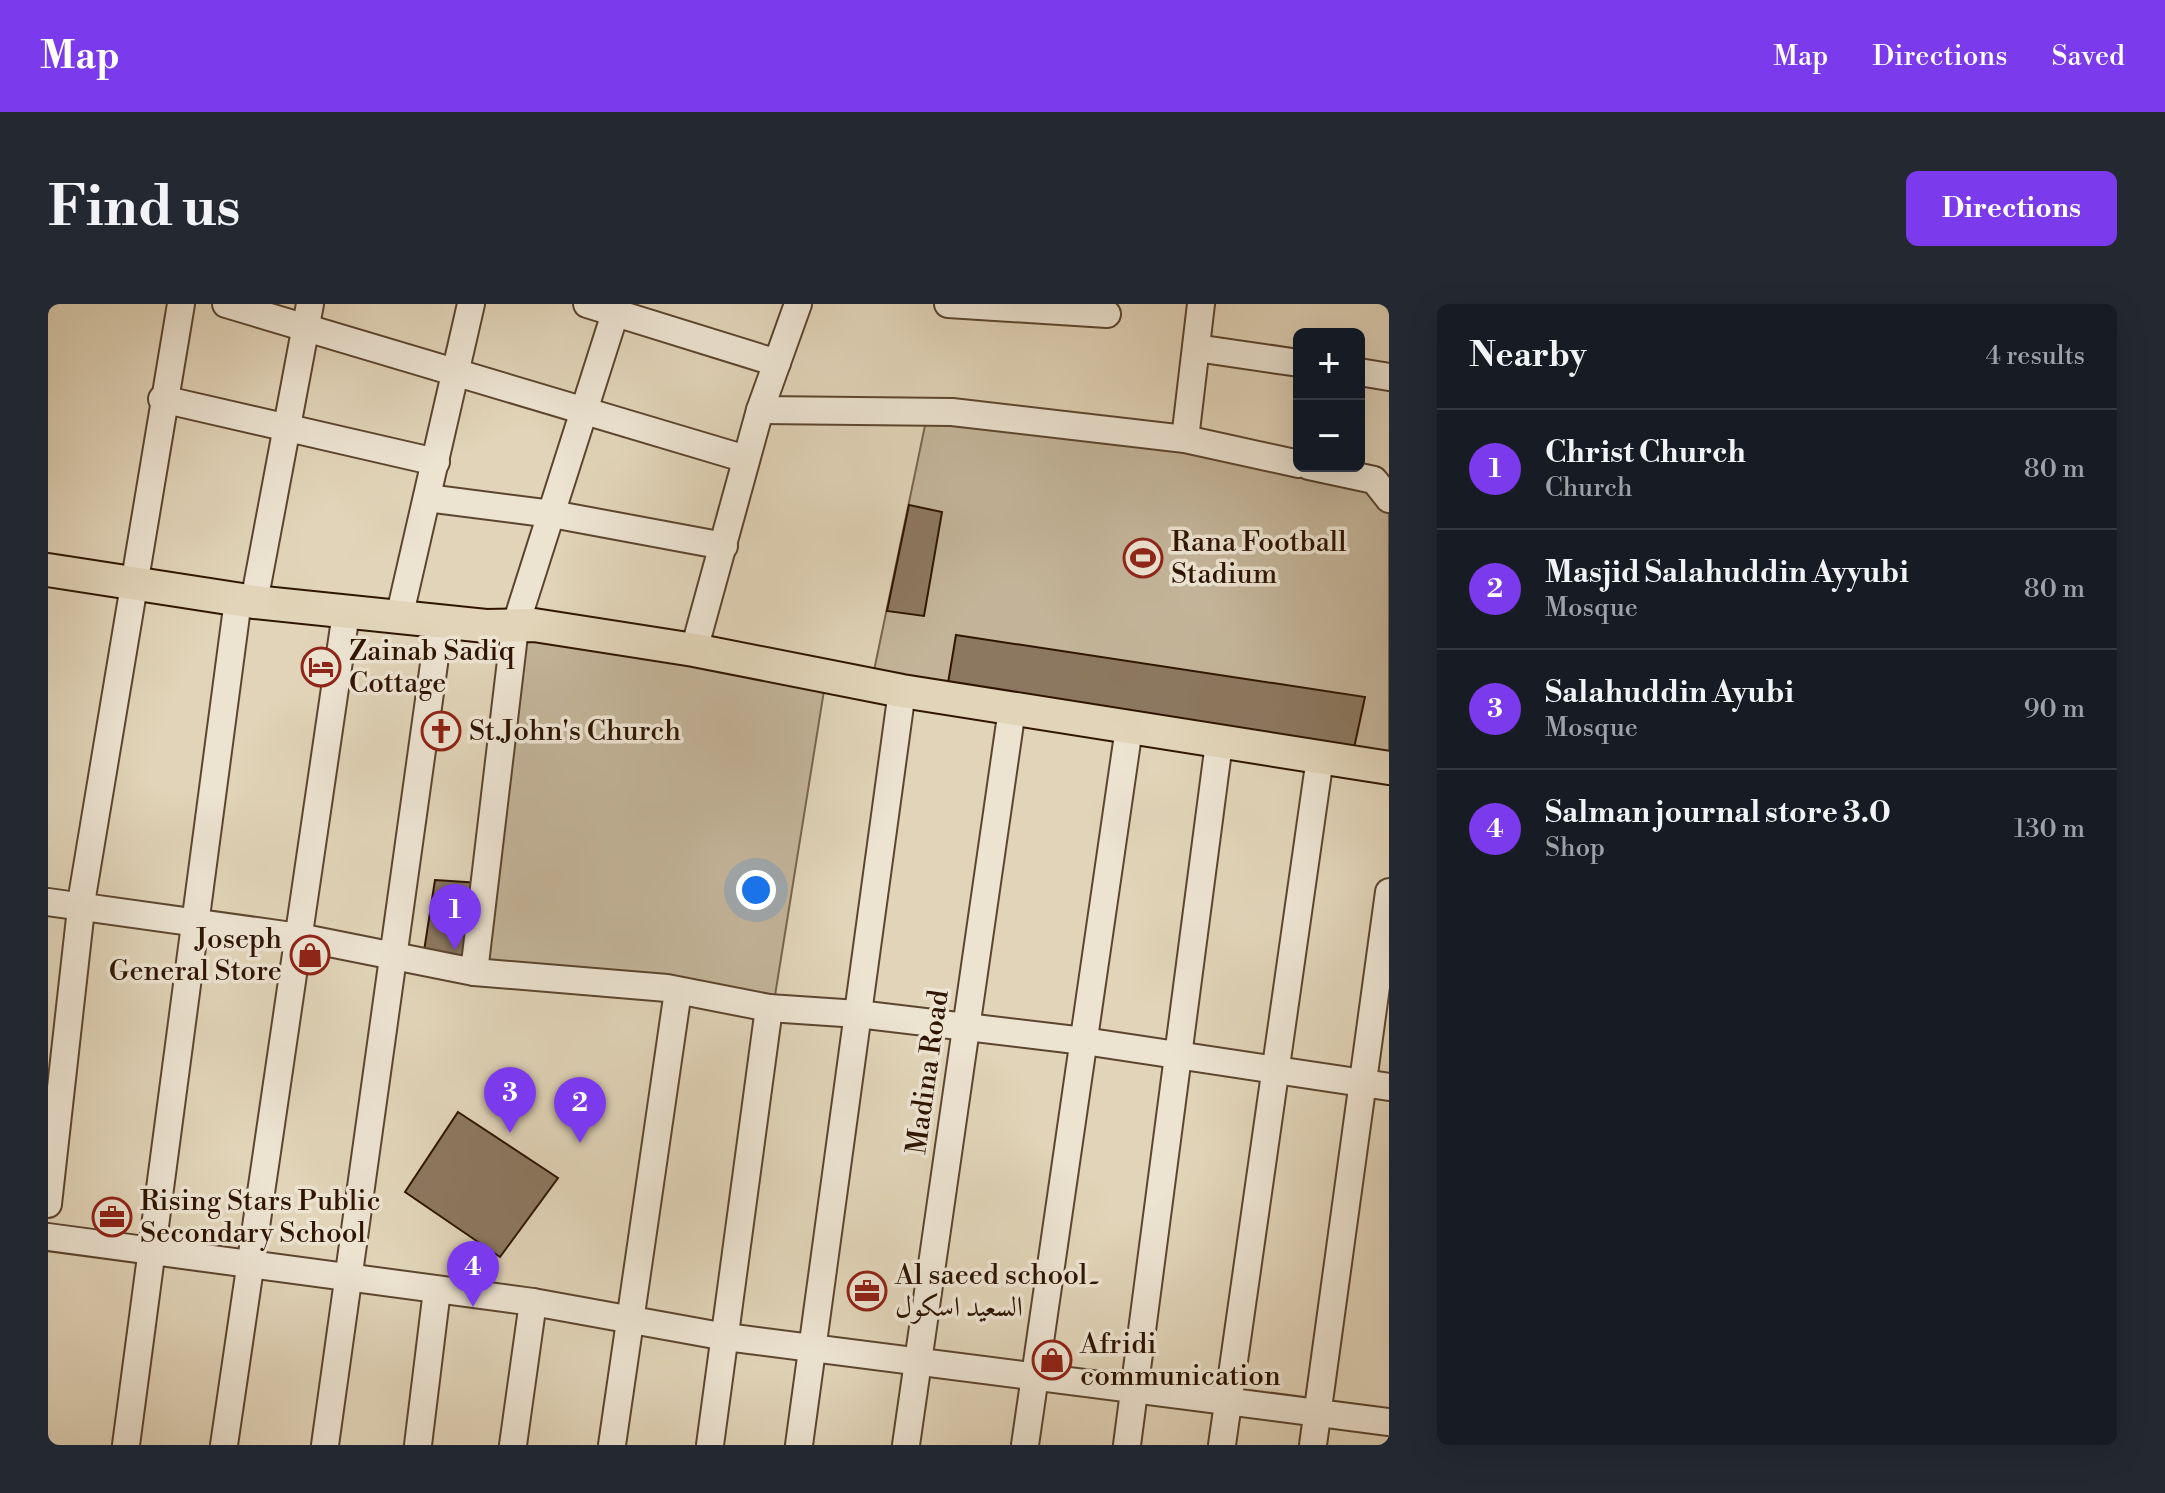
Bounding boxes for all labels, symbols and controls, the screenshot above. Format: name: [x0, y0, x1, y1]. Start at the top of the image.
text: Map: [40, 33, 120, 80]
text: Map: [1773, 39, 1828, 74]
text: Directions: [1872, 39, 2007, 74]
text: Saved: [2051, 39, 2125, 74]
button: Directions: [1906, 171, 2117, 246]
text: Find us: [48, 173, 241, 243]
map controls: [1293, 328, 1365, 472]
button: +: [1293, 328, 1365, 400]
text: Nearby: [1469, 335, 1587, 377]
text: 4 results: [1986, 340, 2085, 372]
button: −: [1293, 400, 1365, 472]
text: Christ Church: [1545, 434, 1746, 472]
text: 1: [1489, 453, 1501, 485]
text: 80 m: [2024, 453, 2085, 485]
text: Church: [1545, 472, 1633, 504]
place label: Rana Football Stadium: [1171, 525, 1346, 592]
sports icon: Rana Football Stadium: [1122, 537, 1164, 579]
text: Masjid Salahuddin Ayyubi: [1545, 554, 1909, 592]
text: 2: [1487, 573, 1503, 605]
text: 80 m: [2024, 573, 2085, 605]
text: Mosque: [1545, 592, 1638, 624]
place label: Zainab Sadiq Cottage: [349, 634, 515, 701]
hotel icon: Zainab Sadiq Cottage: [300, 646, 342, 688]
text: Salahuddin Ayubi: [1545, 674, 1794, 712]
text: 3: [1487, 693, 1503, 725]
text: 90 m: [2024, 693, 2085, 725]
church icon: St.John's Church: [420, 710, 462, 752]
text: Mosque: [1545, 712, 1638, 744]
place label: St.John's Church: [469, 714, 681, 749]
text: Salman journal store 3.0: [1545, 794, 1891, 832]
text: 4: [1486, 813, 1504, 845]
text: 130 m: [2014, 813, 2085, 845]
text: Shop: [1545, 832, 1605, 864]
your location: [736, 870, 776, 910]
pin: 1: [429, 884, 481, 950]
place label: Joseph General Store: [109, 922, 282, 989]
shop icon: Joseph General Store: [289, 934, 331, 976]
street label: Madina Road: [899, 987, 957, 1156]
pin: 3: [484, 1067, 536, 1133]
pin: 2: [554, 1077, 606, 1143]
place label: Rising Stars Public Secondary School: [140, 1184, 381, 1251]
office icon: Rising Stars Public Secondary School: [91, 1196, 133, 1238]
pin: 4: [447, 1241, 499, 1307]
place label: Al saeed school۔ السعید اسکول: [894, 1258, 1101, 1325]
office icon: Al saeed school۔ السعید اسکول: [846, 1270, 888, 1312]
place label: Afridi communication: [1079, 1327, 1281, 1394]
shop icon: Afridi communication: [1031, 1339, 1073, 1381]

